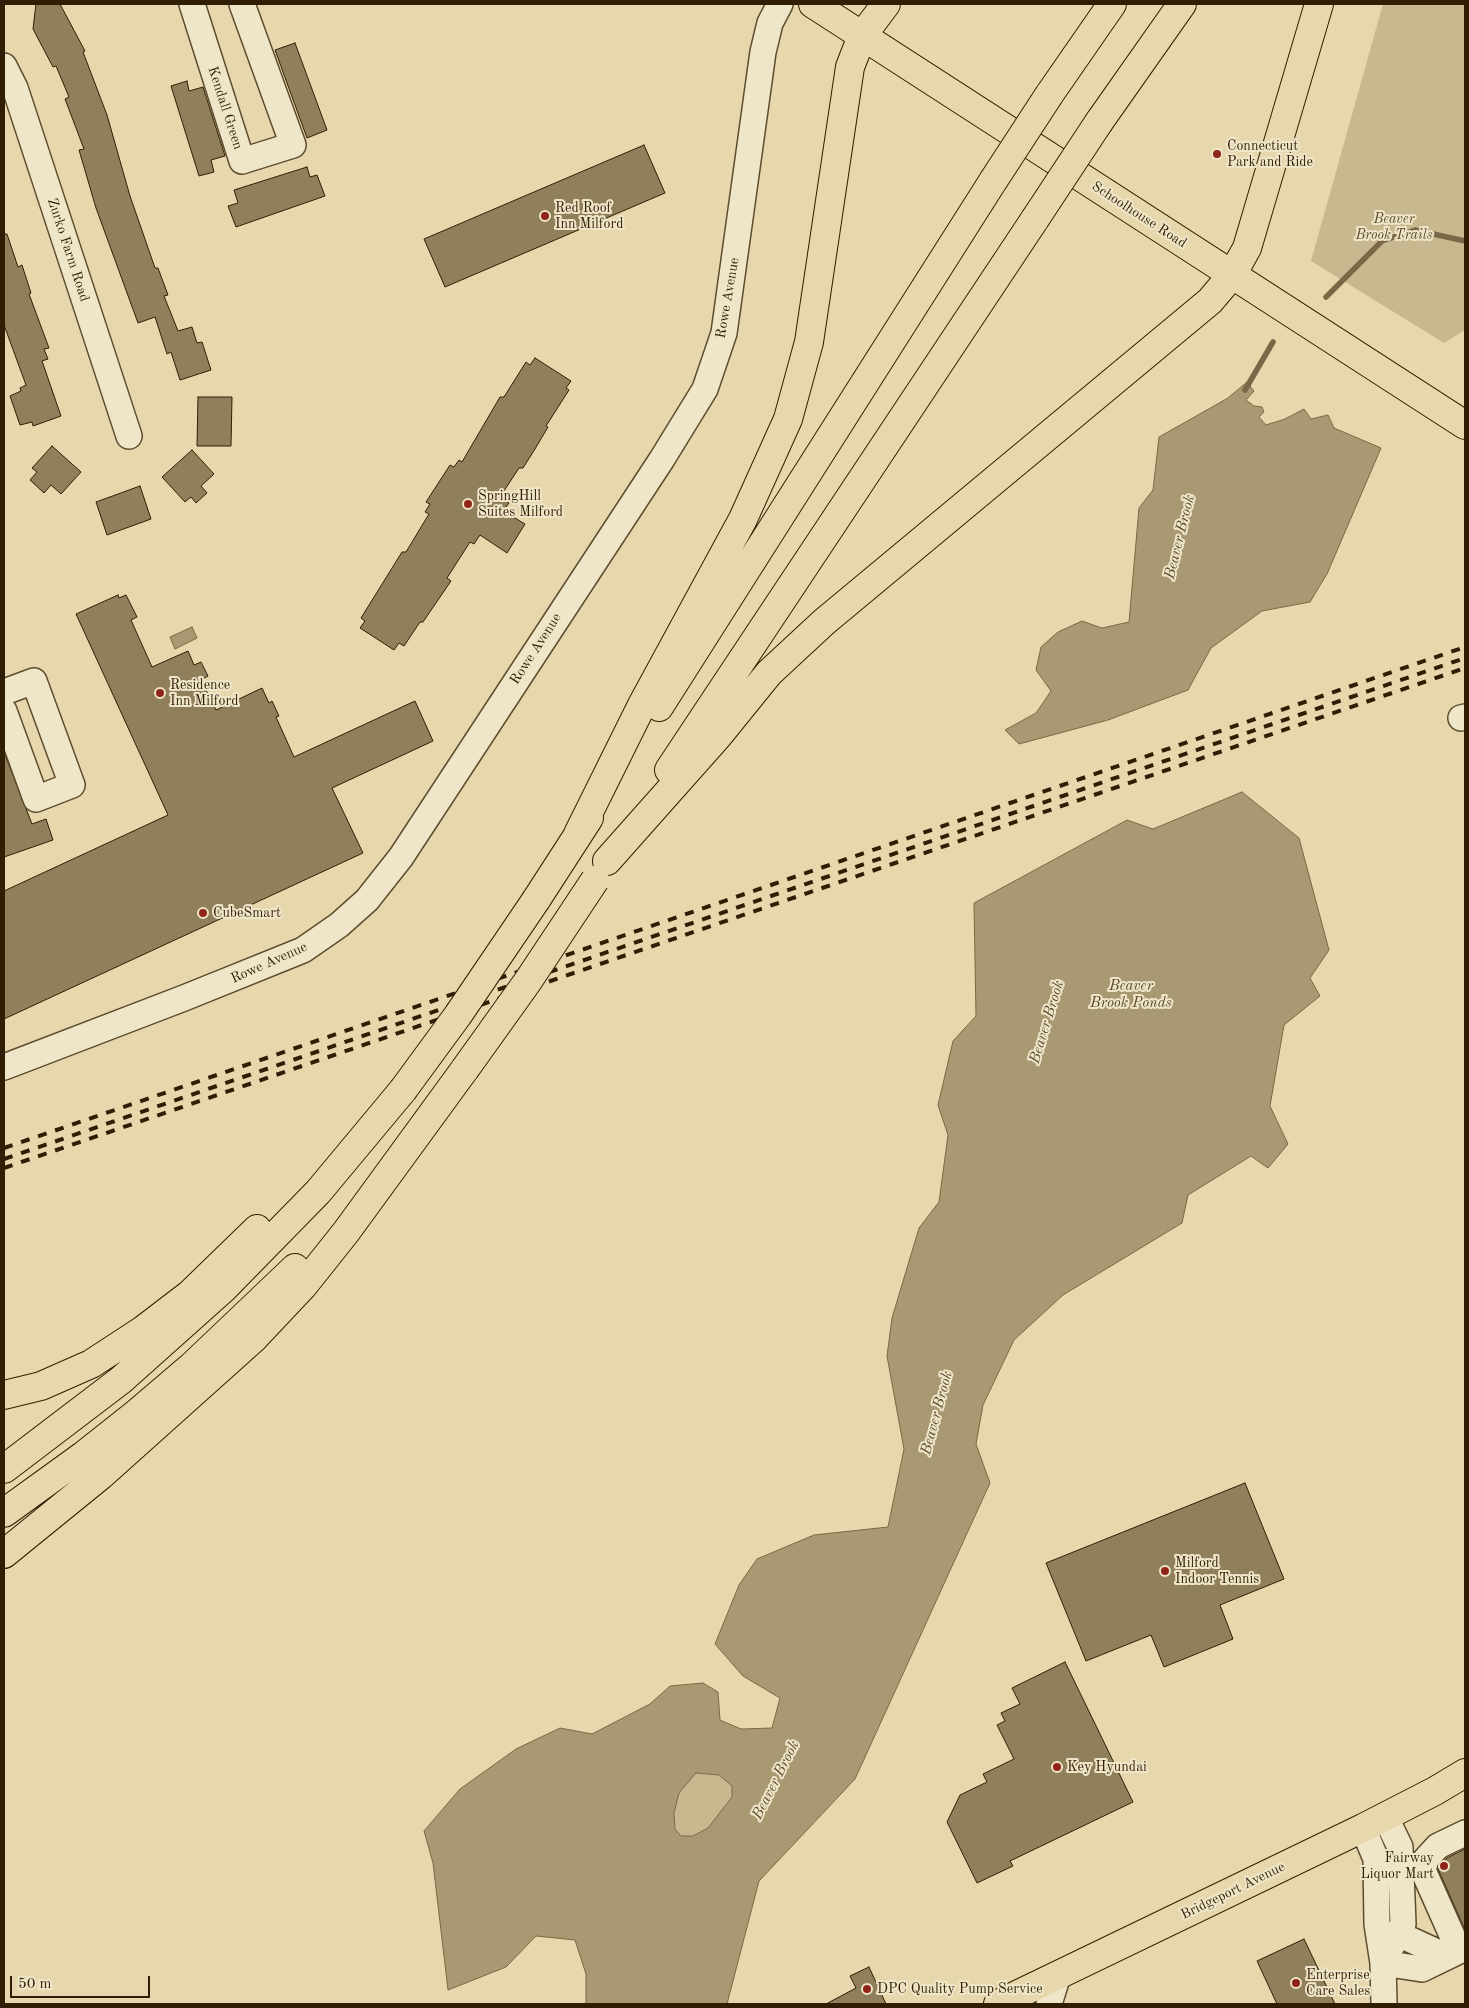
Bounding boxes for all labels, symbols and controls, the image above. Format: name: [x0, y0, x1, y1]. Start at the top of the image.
street label: Kendall Green: [204, 64, 246, 152]
place label: Connecticut Park and Ride: [1227, 138, 1313, 170]
marker: Connecticut Park and Ride: [1211, 148, 1223, 160]
street label: Schoolhouse Road: [1088, 178, 1190, 252]
street label: Zurko Farm Road: [43, 196, 93, 304]
place label: Red Roof Inn Milford: [555, 200, 623, 232]
marker: Red Roof Inn Milford: [539, 210, 551, 222]
park label: Beaver Brook Trails: [1355, 211, 1433, 243]
street label: Rowe Avenue: [713, 256, 743, 340]
place label: SpringHill Suites Milford: [478, 488, 563, 520]
water label: Beaver Brook: [1161, 493, 1199, 581]
marker: SpringHill Suites Milford: [462, 498, 474, 510]
street label: Rowe Avenue: [507, 610, 565, 688]
place label: Residence Inn Milford: [170, 677, 238, 710]
marker: Residence Inn Milford: [154, 687, 166, 699]
place label: CubeSmart: [213, 905, 281, 921]
marker: CubeSmart: [197, 907, 209, 919]
street label: Rowe Avenue: [228, 939, 310, 987]
water label: Beaver Brook Ponds: [1090, 977, 1172, 1012]
water label: Beaver Brook: [1026, 978, 1068, 1066]
water label: Beaver Brook: [917, 1369, 957, 1457]
place label: Milford Indoor Tennis: [1175, 1555, 1259, 1588]
marker: Milford Indoor Tennis: [1159, 1565, 1171, 1577]
water label: Beaver Brook: [748, 1738, 804, 1822]
place label: Key Hyundai: [1067, 1759, 1147, 1775]
marker: Key Hyundai: [1051, 1761, 1063, 1773]
place label: Fairway Liquor Mart: [1360, 1850, 1434, 1882]
street label: Bridgeport Avenue: [1178, 1859, 1288, 1923]
marker: Fairway Liquor Mart: [1438, 1860, 1450, 1872]
scale bar: [12, 1966, 152, 1998]
place label: Enterprise Care Sales: [1306, 1967, 1370, 2000]
text: 50 m: [18, 1977, 52, 1992]
marker: Enterprise Care Sales: [1290, 1977, 1302, 1989]
place label: DPC Quality Pump Service: [877, 1981, 1043, 1997]
marker: DPC Quality Pump Service: [861, 1983, 873, 1995]

